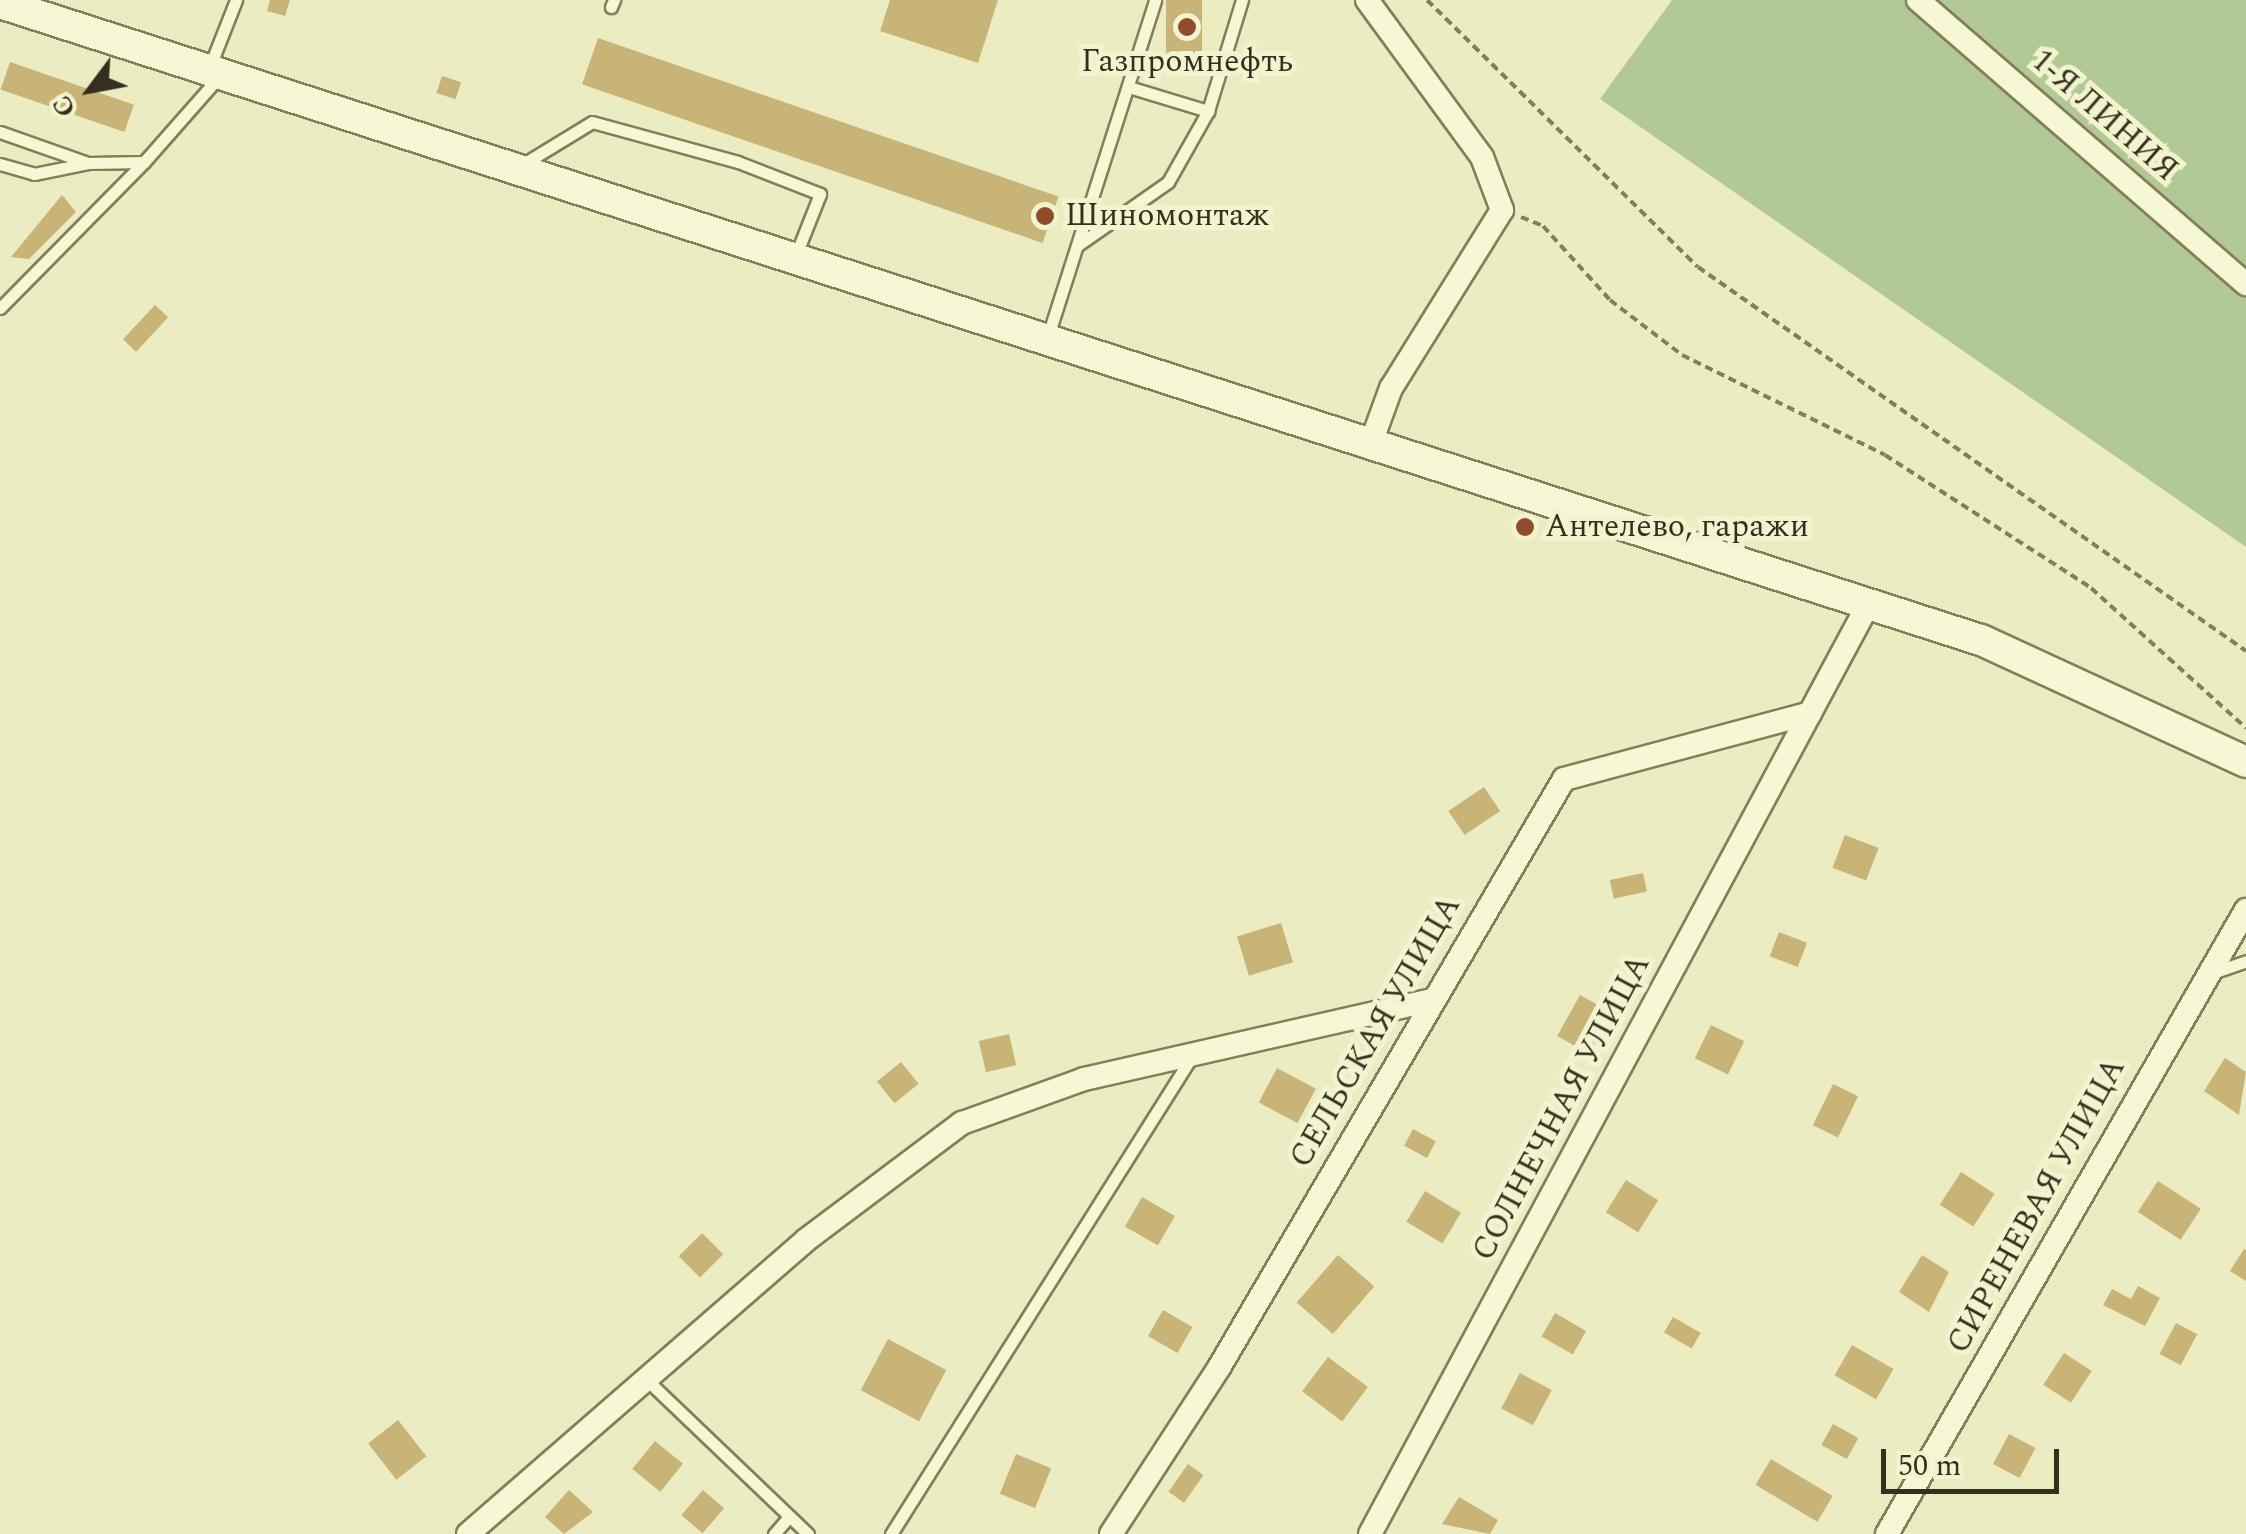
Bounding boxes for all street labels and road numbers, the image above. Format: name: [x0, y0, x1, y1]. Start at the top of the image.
street label: 1-Я ЛИНИЯ: [2023, 42, 2185, 190]
street label: СЕЛЬСКАЯ УЛИЦА: [1282, 889, 1470, 1175]
street label: СОЛНЕЧНАЯ УЛИЦА: [1465, 948, 1659, 1268]
street label: СИРЕНЕВАЯ УЛИЦА: [1940, 1051, 2134, 1361]

